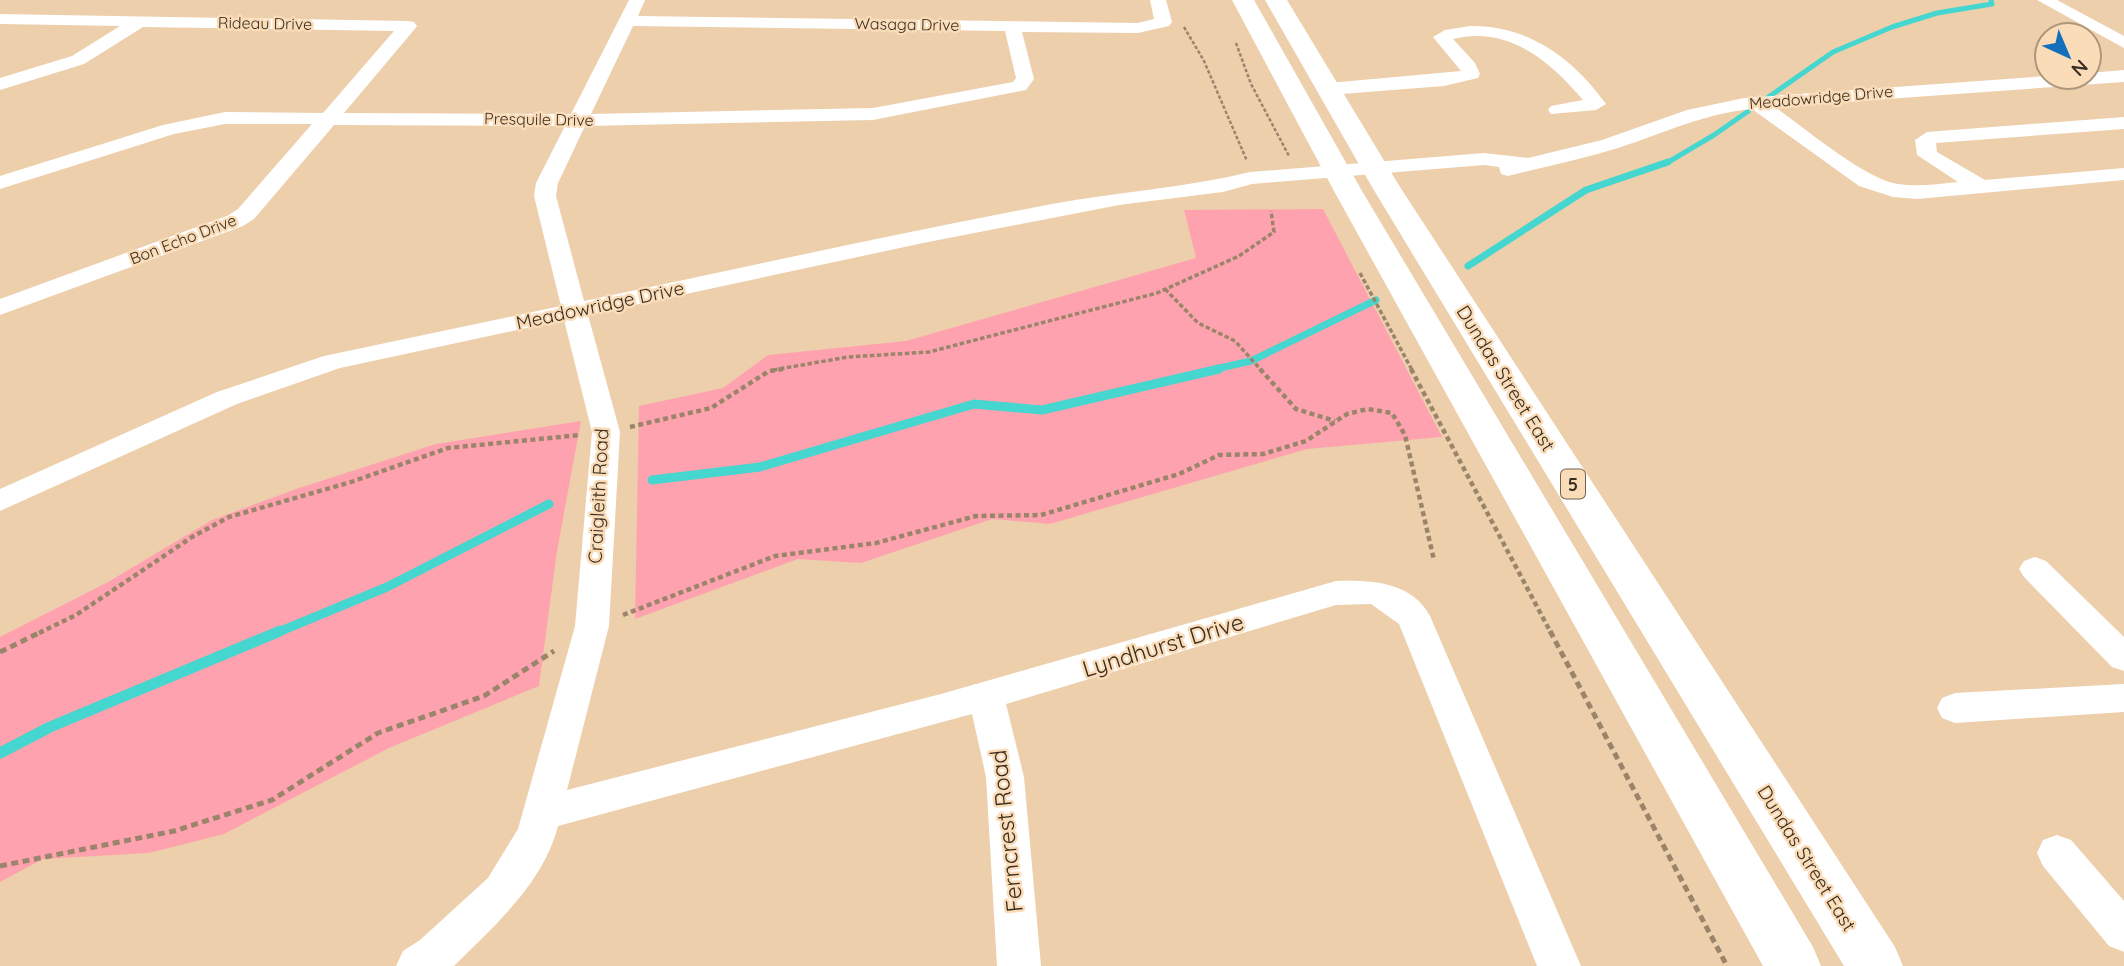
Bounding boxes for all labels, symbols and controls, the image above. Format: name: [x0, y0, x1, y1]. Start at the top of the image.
street label: Rideau Drive: [218, 12, 312, 34]
street label: Wasaga Drive: [854, 13, 960, 35]
north arrow: [2033, 21, 2103, 91]
text: N: [2066, 55, 2093, 82]
street label: Meadowridge Drive: [1748, 81, 1894, 113]
street label: Presquile Drive: [484, 108, 594, 130]
street label: Bon Echo Drive: [127, 209, 239, 269]
street label: Meadowridge Drive: [514, 275, 686, 335]
street label: Dundas Street East: [1451, 301, 1561, 455]
street label: Craigleith Road: [582, 428, 614, 564]
road number: 5: [1561, 470, 1585, 498]
street label: Lyndhurst Drive: [1079, 607, 1247, 683]
street label: Ferncrest Road: [983, 748, 1029, 914]
street label: Dundas Street East: [1752, 781, 1862, 935]

